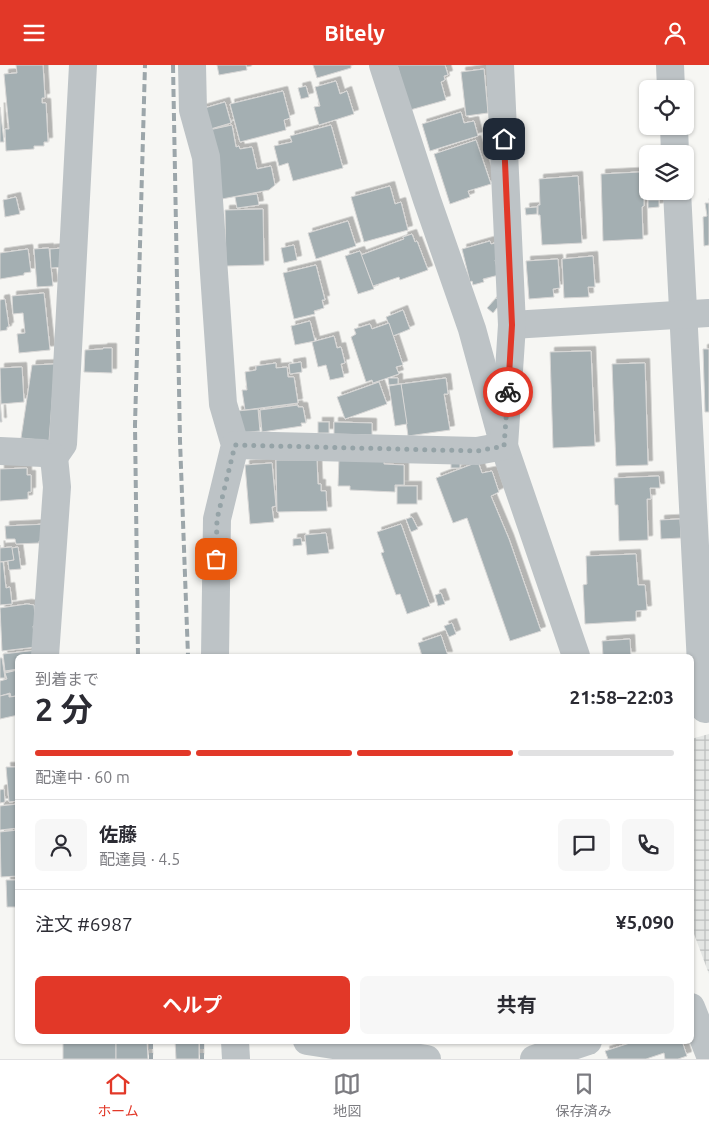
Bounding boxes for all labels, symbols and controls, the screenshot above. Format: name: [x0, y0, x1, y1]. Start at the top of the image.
icon: menu: [20, 19, 48, 47]
icon: person: [661, 19, 689, 47]
text: Bitely: [324, 20, 385, 45]
map controls: [639, 80, 694, 200]
button: locate: [639, 80, 694, 135]
pin: [483, 118, 525, 160]
icon: home: [490, 125, 518, 153]
button: layers: [639, 145, 694, 200]
courier: [483, 367, 533, 417]
icon: bike: [494, 378, 522, 406]
pin: [195, 538, 237, 580]
icon: bag: [202, 545, 230, 573]
text: 到着まで: [35, 670, 99, 688]
text: 21:58–22:03: [569, 686, 674, 708]
text: 2 分: [35, 691, 93, 727]
text: 配達中 · 60 m: [35, 768, 130, 786]
button: person: [35, 819, 87, 871]
button: chat: [558, 819, 610, 871]
button: phone: [622, 819, 674, 871]
text: 佐藤: [99, 823, 137, 845]
text: 配達員 · 4.5: [99, 850, 180, 868]
text: ¥5,090: [616, 911, 674, 933]
text: 注文 #6987: [35, 913, 133, 935]
button: ヘルプ: [35, 976, 350, 1034]
button: 共有: [360, 976, 674, 1034]
tab: ホーム: [97, 1070, 139, 1120]
tab: 地図: [333, 1070, 361, 1120]
tab: 保存済み: [556, 1070, 612, 1120]

